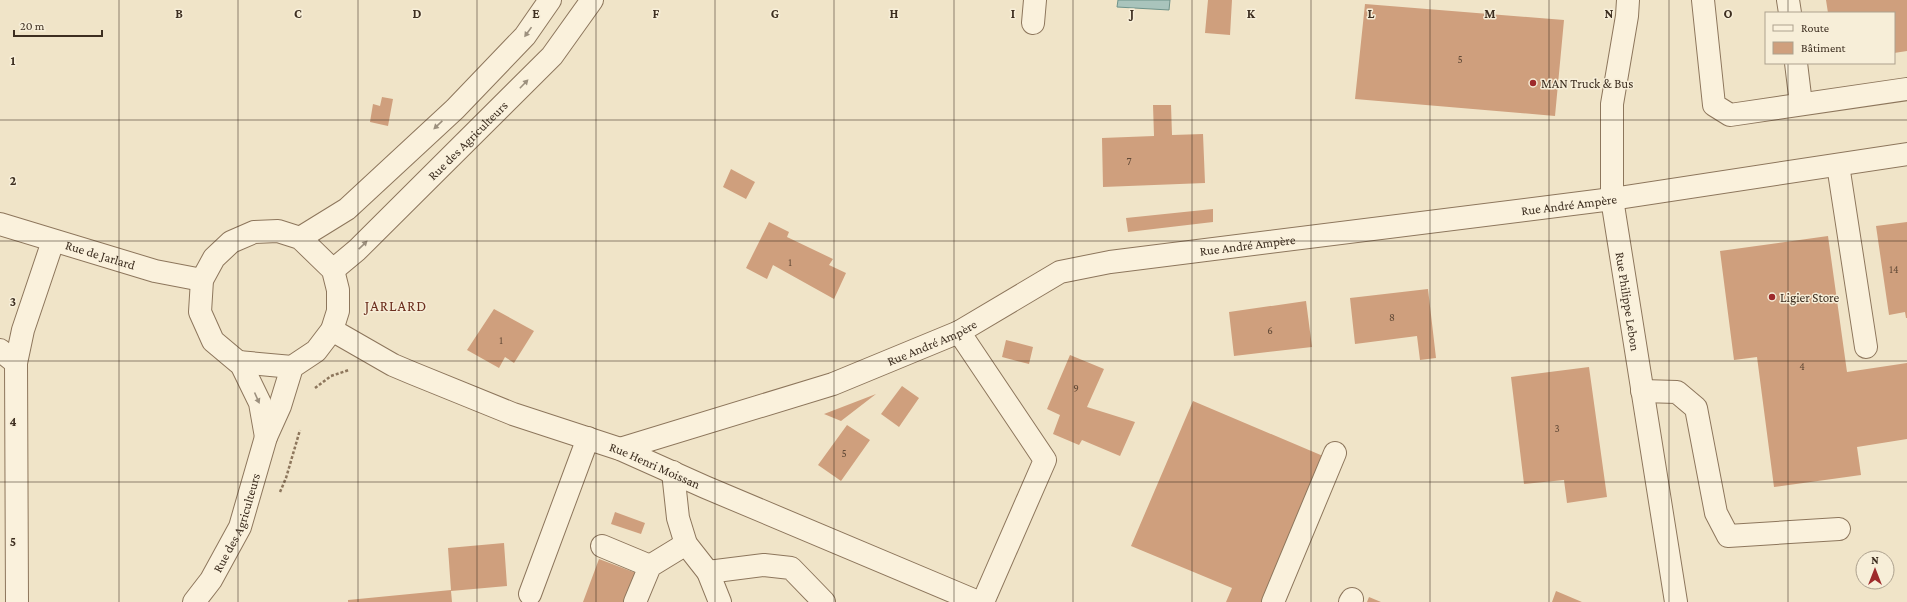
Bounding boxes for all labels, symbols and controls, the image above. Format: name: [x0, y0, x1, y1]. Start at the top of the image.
text: B: [175, 6, 183, 21]
text: C: [294, 6, 302, 21]
text: D: [413, 6, 422, 21]
text: E: [532, 6, 540, 21]
text: F: [653, 6, 660, 21]
text: G: [771, 6, 779, 21]
text: H: [890, 6, 899, 21]
text: I: [1011, 6, 1015, 21]
text: J: [1128, 6, 1134, 21]
text: K: [1247, 6, 1256, 21]
text: L: [1368, 6, 1375, 21]
text: M: [1484, 6, 1496, 21]
text: N: [1605, 6, 1614, 21]
text: O: [1724, 6, 1733, 21]
scale bar: [14, 12, 102, 38]
legend: [1765, 12, 1895, 64]
text: 20 m: [20, 19, 45, 33]
text: Route: [1801, 21, 1829, 35]
one-way arrow: [524, 26, 532, 37]
text: Bâtiment: [1801, 41, 1847, 55]
text: 1: [11, 53, 16, 68]
house number: 5: [1457, 53, 1463, 65]
place label: MAN Truck & Bus: [1541, 76, 1633, 91]
marker: MAN Truck & Bus: [1528, 78, 1538, 88]
one-way arrow: [519, 79, 529, 89]
street label: Rue des Agriculteurs: [425, 97, 510, 183]
one-way arrow: [433, 120, 442, 129]
house number: 7: [1126, 155, 1132, 167]
text: 2: [10, 173, 17, 188]
street label: Rue André Ampère: [1520, 191, 1618, 218]
street label: Rue André Ampère: [1199, 231, 1296, 258]
street label: Rue de Jarlard: [64, 237, 137, 272]
one-way arrow: [358, 240, 368, 250]
street label: Rue Philippe Lebon: [1613, 251, 1644, 352]
house number: 1: [788, 256, 792, 268]
house number: 14: [1889, 263, 1899, 275]
place label: Ligier Store: [1780, 290, 1839, 305]
marker: Ligier Store: [1767, 292, 1777, 302]
text: 3: [10, 294, 16, 309]
district label: JARLARD: [363, 298, 427, 315]
house number: 8: [1389, 311, 1395, 323]
street label: Rue André Ampère: [885, 316, 980, 368]
house number: 6: [1267, 324, 1273, 336]
house number: 1: [499, 334, 503, 346]
house number: 4: [1799, 360, 1805, 372]
house number: 9: [1073, 382, 1079, 394]
one-way arrow: [254, 392, 260, 403]
text: 4: [9, 414, 17, 429]
house number: 3: [1554, 422, 1560, 434]
street label: Rue Henri Moissan: [608, 439, 703, 491]
house number: 5: [841, 447, 847, 459]
street label: Rue des Agriculteurs: [209, 471, 263, 575]
text: 5: [10, 534, 16, 549]
north arrow: [1855, 550, 1895, 590]
text: N: [1871, 554, 1879, 566]

